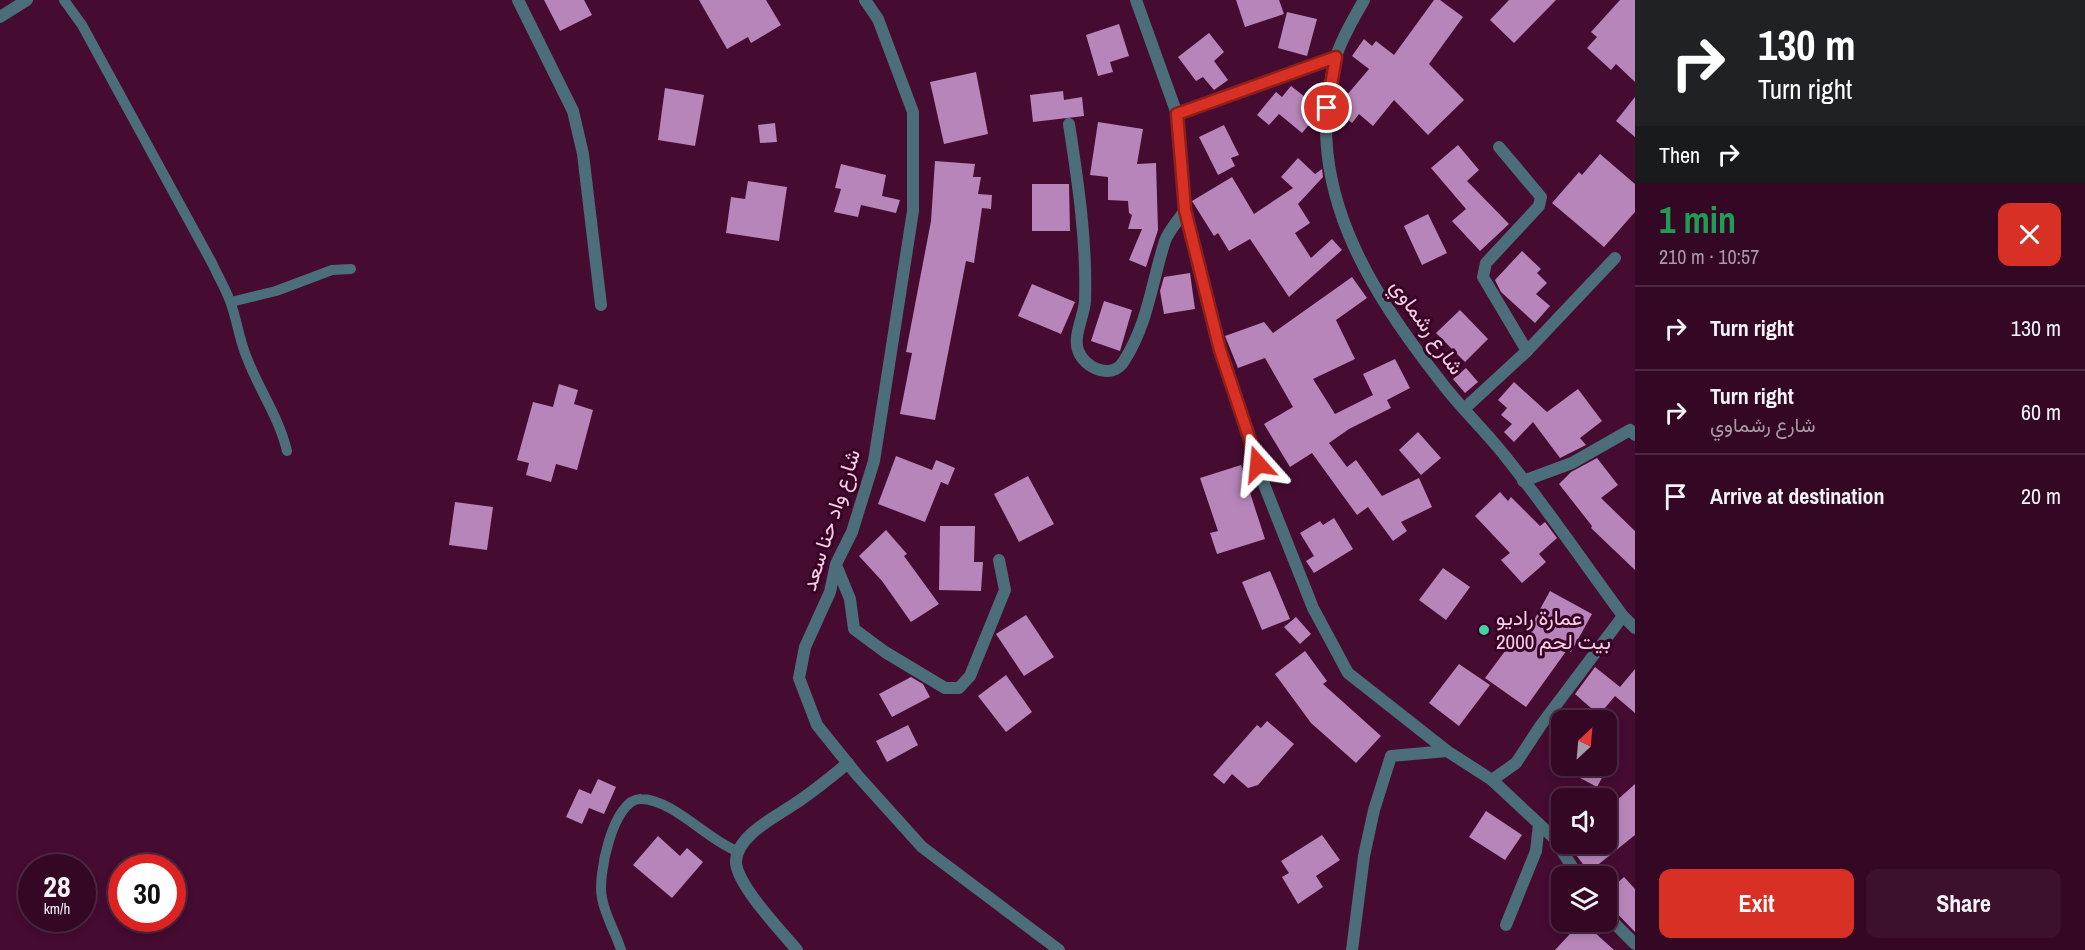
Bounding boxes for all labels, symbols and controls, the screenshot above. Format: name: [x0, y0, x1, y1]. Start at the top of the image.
text: 130 m: [1758, 17, 1856, 73]
icon: right: [1659, 24, 1737, 102]
text: Turn right: [1758, 71, 1852, 107]
pin: [1301, 82, 1352, 133]
icon: arrive: [1310, 91, 1343, 124]
icon: right: [1712, 138, 1745, 171]
text: Then: [1659, 140, 1700, 170]
text: 1 min: [1659, 196, 1736, 244]
button: close: [1998, 203, 2061, 266]
text: 210 m · 10:57: [1659, 243, 1759, 270]
street label: شارع رشماوي: [1381, 273, 1471, 382]
icon: right: [1659, 312, 1692, 345]
text: Turn right: [1710, 313, 1794, 343]
text: 130 m: [2011, 313, 2061, 343]
text: Turn right: [1710, 381, 1794, 411]
icon: right: [1659, 396, 1692, 429]
text: 60 m: [2021, 397, 2061, 427]
text: شارع رشماوي: [1710, 411, 1816, 438]
position arrow: [1226, 432, 1290, 496]
street label: شارع واد حنا سعد: [794, 445, 867, 594]
icon: arrive: [1659, 480, 1692, 513]
text: Arrive at destination: [1710, 481, 1884, 511]
text: 20 m: [2021, 481, 2061, 511]
place label: عمارة راديو بيت لحم 2000: [1496, 603, 1611, 656]
marker: عمارة راديو بيت لحم 2000: [1477, 623, 1491, 637]
north arrow: [1551, 710, 1617, 776]
map controls: [1551, 710, 1617, 932]
button: sound: [1551, 788, 1617, 854]
speed limit sign: 30: [108, 854, 186, 932]
text: 28: [43, 866, 71, 906]
button: layers: [1551, 866, 1617, 932]
button: Exit: [1659, 869, 1854, 938]
button: Share: [1866, 869, 2061, 938]
text: km/h: [44, 898, 70, 919]

